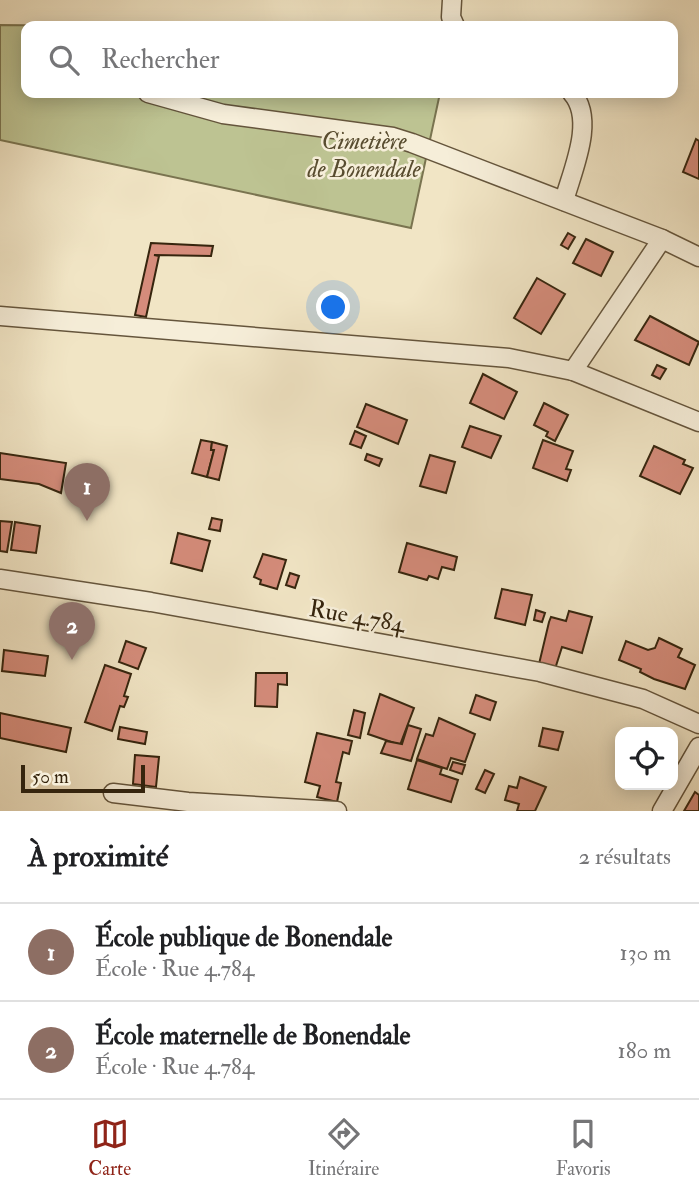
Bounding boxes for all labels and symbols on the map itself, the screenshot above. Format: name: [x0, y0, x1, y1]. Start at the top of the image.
park label: Cimetière de Bonendale: [306, 126, 422, 185]
your location: [316, 290, 350, 324]
pin: 1: [64, 463, 110, 521]
street label: Rue 4.784: [307, 593, 408, 640]
pin: 2: [49, 602, 95, 660]
scale bar: [21, 762, 145, 794]

